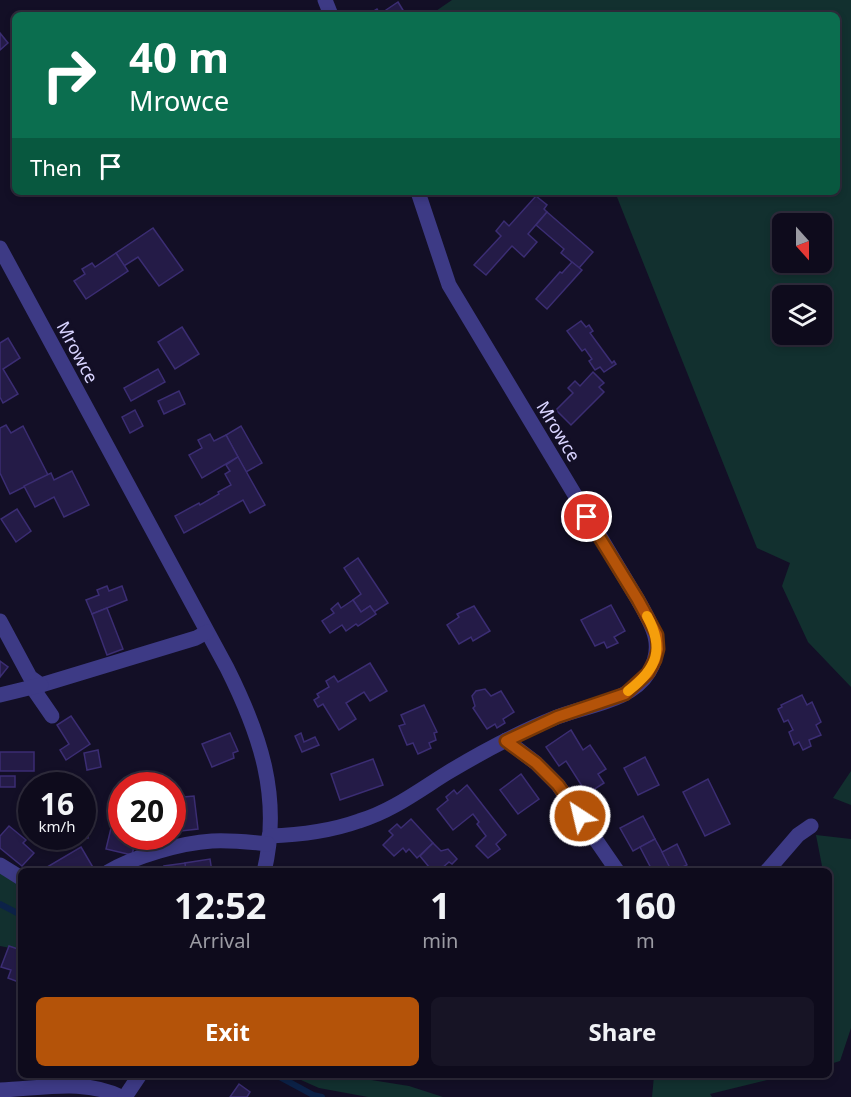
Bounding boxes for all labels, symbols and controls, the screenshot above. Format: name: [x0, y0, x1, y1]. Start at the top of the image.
text: 40 m: [129, 28, 229, 85]
icon: right: [30, 36, 108, 114]
text: Mrowce: [129, 82, 229, 119]
icon: arrive: [94, 150, 127, 183]
text: Then: [30, 152, 82, 182]
north arrow: [772, 213, 832, 273]
map controls: [772, 213, 832, 345]
button: layers: [772, 285, 832, 345]
street label: Mrowce: [52, 317, 104, 387]
street label: Mrowce: [531, 396, 587, 466]
pin: [561, 491, 612, 542]
icon: arrive: [570, 500, 603, 533]
speed limit sign: 20: [108, 772, 186, 850]
text: 16: [40, 783, 74, 824]
position arrow: [548, 784, 612, 848]
text: km/h: [39, 816, 75, 836]
text: 12:52: [174, 881, 266, 930]
text: 1: [430, 881, 451, 930]
text: 160: [614, 881, 676, 930]
text: Arrival: [190, 927, 251, 954]
text: min: [422, 927, 458, 954]
text: m: [636, 927, 655, 954]
button: Exit: [36, 997, 419, 1066]
button: Share: [431, 997, 814, 1066]

